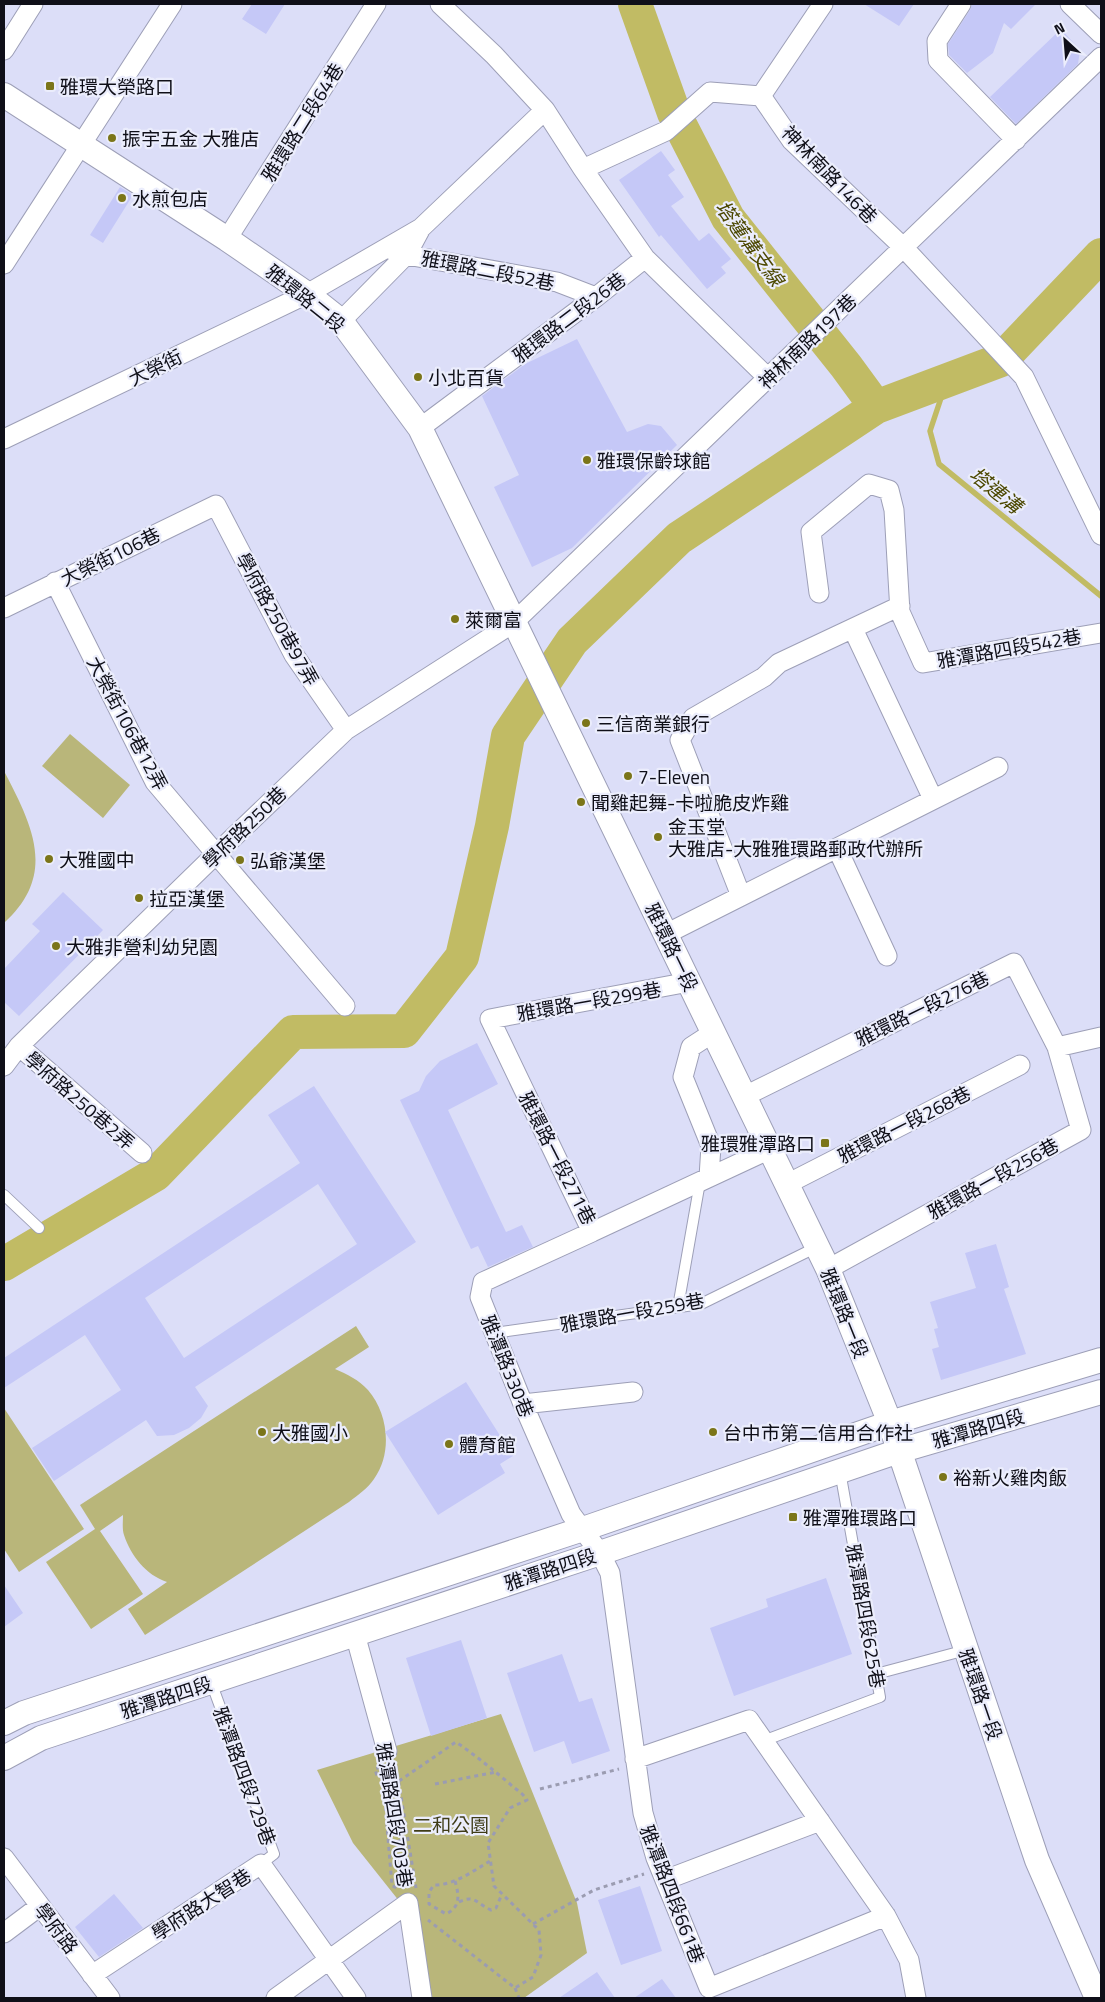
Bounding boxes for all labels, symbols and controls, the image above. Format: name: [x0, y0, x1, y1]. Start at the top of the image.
north arrow: [1040, 15, 1090, 65]
text: N: [1050, 16, 1068, 39]
street label: 雅環路二段64巷: [254, 57, 350, 187]
place label: 雅環大榮路口: [60, 72, 174, 101]
marker: 雅環大榮路口: [44, 80, 56, 92]
street label: 神林南路146巷: [775, 118, 885, 230]
place label: 振宇五金 大雅店: [122, 124, 259, 153]
marker: 振宇五金 大雅店: [106, 132, 118, 144]
place label: 水煎包店: [132, 184, 208, 213]
marker: 水煎包店: [116, 192, 128, 204]
water label: 塔蓮溝支線: [708, 193, 793, 294]
street label: 雅環路二段52巷: [419, 243, 557, 297]
street label: 雅環路二段: [260, 257, 352, 339]
street label: 雅環路二段26巷: [506, 265, 632, 369]
street label: 神林南路197巷: [751, 286, 863, 396]
street label: 大榮街: [123, 341, 187, 393]
place label: 小北百貨: [428, 363, 504, 392]
marker: 小北百貨: [412, 371, 424, 383]
place label: 雅環保齡球館: [597, 446, 711, 475]
marker: 雅環保齡球館: [581, 454, 593, 466]
water label: 塔連溝: [963, 459, 1031, 523]
street label: 大榮街106巷: [55, 519, 165, 593]
street label: 學府路250巷97弄: [229, 547, 327, 691]
place label: 萊爾富: [465, 605, 522, 634]
marker: 萊爾富: [449, 613, 461, 625]
street label: 雅潭路四段542巷: [935, 621, 1083, 675]
street label: 大榮街106巷12弄: [80, 651, 176, 795]
place label: 三信商業銀行: [596, 709, 710, 738]
marker: 三信商業銀行: [580, 717, 592, 729]
place label: 7-Eleven: [638, 762, 710, 791]
marker: 7-Eleven: [622, 770, 634, 782]
street label: 學府路250巷: [195, 779, 293, 875]
place label: 聞雞起舞-卡啦脆皮炸雞: [591, 788, 789, 817]
marker: 聞雞起舞-卡啦脆皮炸雞: [575, 796, 587, 808]
place label: 金玉堂 大雅店-大雅雅環路郵政代辦所: [668, 812, 923, 863]
marker: 金玉堂 大雅店-大雅雅環路郵政代辦所: [652, 831, 664, 843]
place label: 大雅國中: [59, 845, 135, 874]
place label: 弘爺漢堡: [250, 846, 326, 875]
marker: 大雅國中: [43, 853, 55, 865]
marker: 弘爺漢堡: [234, 854, 246, 866]
place label: 拉亞漢堡: [149, 884, 225, 913]
marker: 拉亞漢堡: [133, 892, 145, 904]
street label: 雅環路一段: [638, 898, 706, 996]
place label: 大雅非營利幼兒園: [66, 932, 218, 961]
marker: 大雅非營利幼兒園: [50, 940, 62, 952]
street label: 雅環路一段276巷: [850, 963, 994, 1053]
street label: 雅環路一段299巷: [515, 974, 663, 1028]
street label: 學府路250巷2弄: [19, 1044, 141, 1156]
street label: 雅環路一段268巷: [832, 1078, 976, 1170]
street label: 雅環路一段271巷: [512, 1086, 604, 1230]
place label: 雅環雅潭路口: [701, 1129, 815, 1158]
street label: 雅環路一段256巷: [922, 1130, 1064, 1226]
marker: 雅環雅潭路口: [819, 1137, 831, 1149]
street label: 雅環路一段: [814, 1264, 876, 1362]
street label: 雅環路一段259巷: [558, 1285, 706, 1339]
street label: 雅潭路330巷: [474, 1311, 542, 1421]
street label: 雅潭路四段: [928, 1401, 1028, 1455]
place label: 大雅國小: [272, 1418, 348, 1447]
place label: 台中市第二信用合作社: [723, 1418, 913, 1447]
marker: 大雅國小: [256, 1426, 268, 1438]
marker: 台中市第二信用合作社: [707, 1426, 719, 1438]
place label: 體育館: [459, 1430, 516, 1459]
marker: 體育館: [443, 1438, 455, 1450]
place label: 裕新火雞肉飯: [953, 1463, 1067, 1492]
marker: 裕新火雞肉飯: [937, 1471, 949, 1483]
place label: 雅潭雅環路口: [803, 1503, 917, 1532]
marker: 雅潭雅環路口: [787, 1511, 799, 1523]
street label: 雅潭路四段: [500, 1541, 600, 1597]
street label: 雅潭路四段625巷: [839, 1542, 893, 1690]
street label: 雅環路一段: [952, 1644, 1010, 1744]
street label: 雅潭路四段: [116, 1669, 216, 1725]
street label: 雅潭路四段729巷: [206, 1702, 284, 1850]
street label: 雅潭路四段703巷: [369, 1741, 421, 1889]
park label: 二和公園: [413, 1810, 489, 1839]
street label: 雅潭路四段661巷: [633, 1821, 713, 1967]
street label: 學府路大智巷: [145, 1861, 257, 1947]
street label: 學府路: [28, 1897, 86, 1959]

